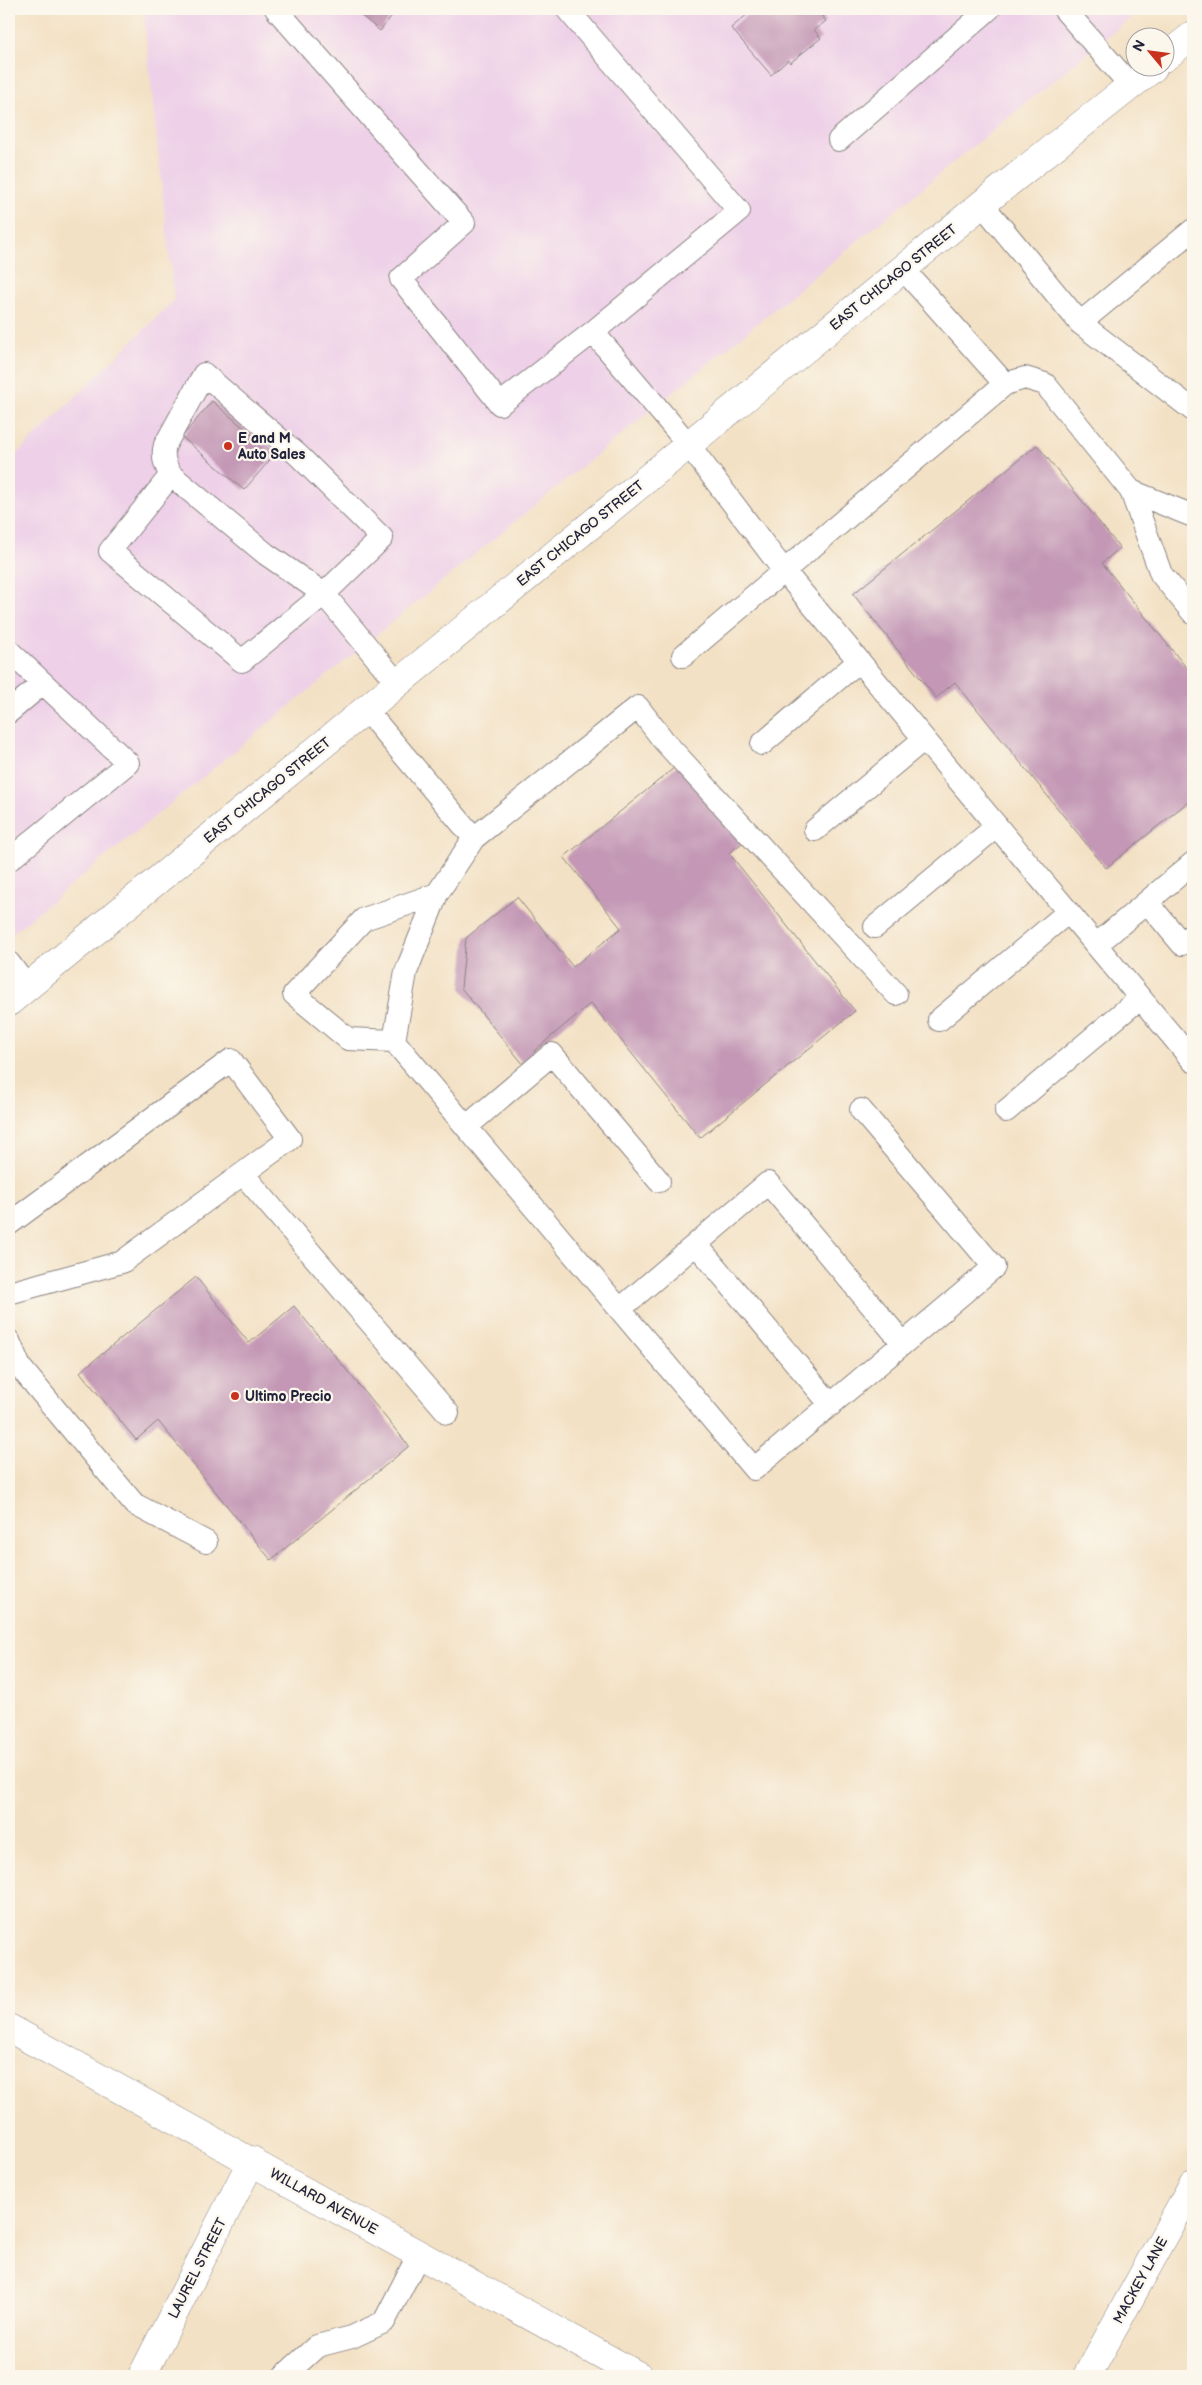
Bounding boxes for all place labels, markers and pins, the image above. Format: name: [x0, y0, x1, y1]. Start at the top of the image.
place label: E and M Auto Sales: [237, 430, 306, 463]
marker: E and M Auto Sales: [222, 440, 234, 452]
place label: Ultimo Precio: [245, 1388, 331, 1405]
marker: Ultimo Precio: [229, 1390, 241, 1402]

